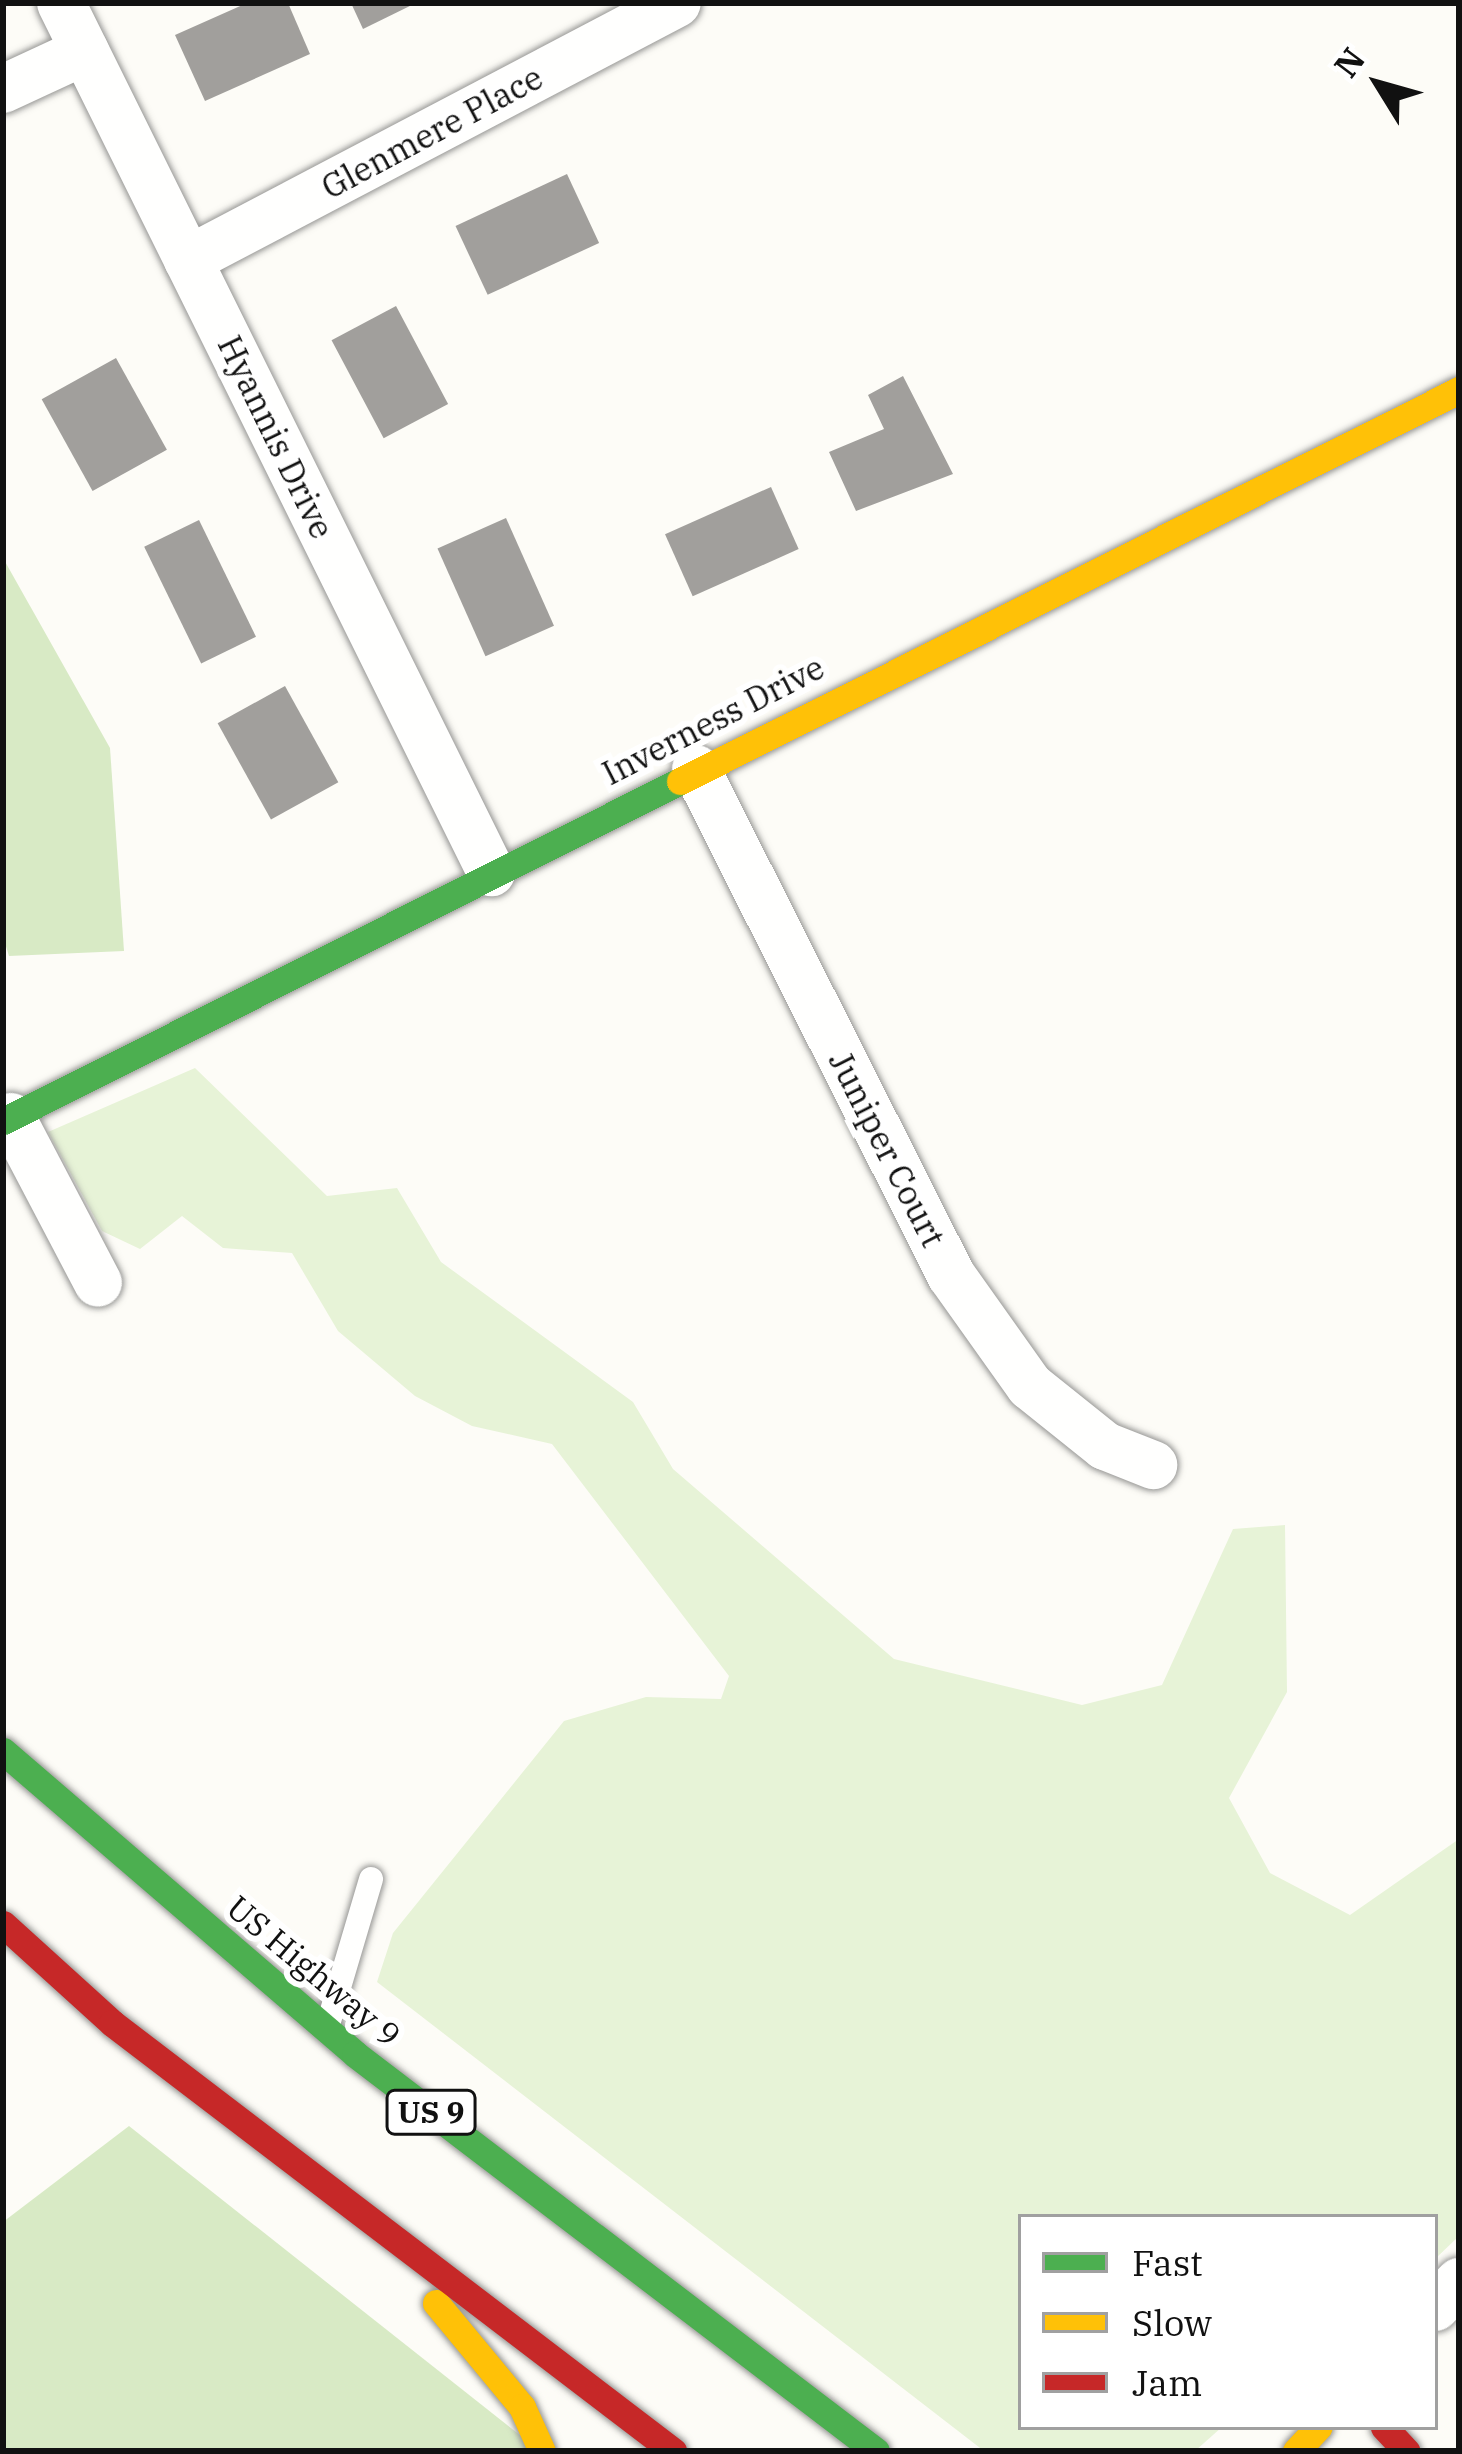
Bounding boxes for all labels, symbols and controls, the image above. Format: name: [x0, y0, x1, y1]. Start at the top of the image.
north arrow: [1318, 24, 1438, 144]
text: N: [1324, 39, 1374, 85]
street label: Glenmere Place: [315, 57, 549, 207]
street label: Hyannis Drive: [210, 329, 342, 545]
street label: Inverness Drive: [596, 647, 830, 793]
street label: Juniper Court: [821, 1045, 953, 1253]
street label: US Highway 9: [219, 1887, 409, 2055]
road number: US 9: [383, 2088, 479, 2136]
legend: [1018, 2214, 1438, 2430]
text: Fast: [1132, 2239, 1203, 2286]
text: Slow: [1132, 2299, 1212, 2346]
text: Jam: [1132, 2359, 1202, 2406]

